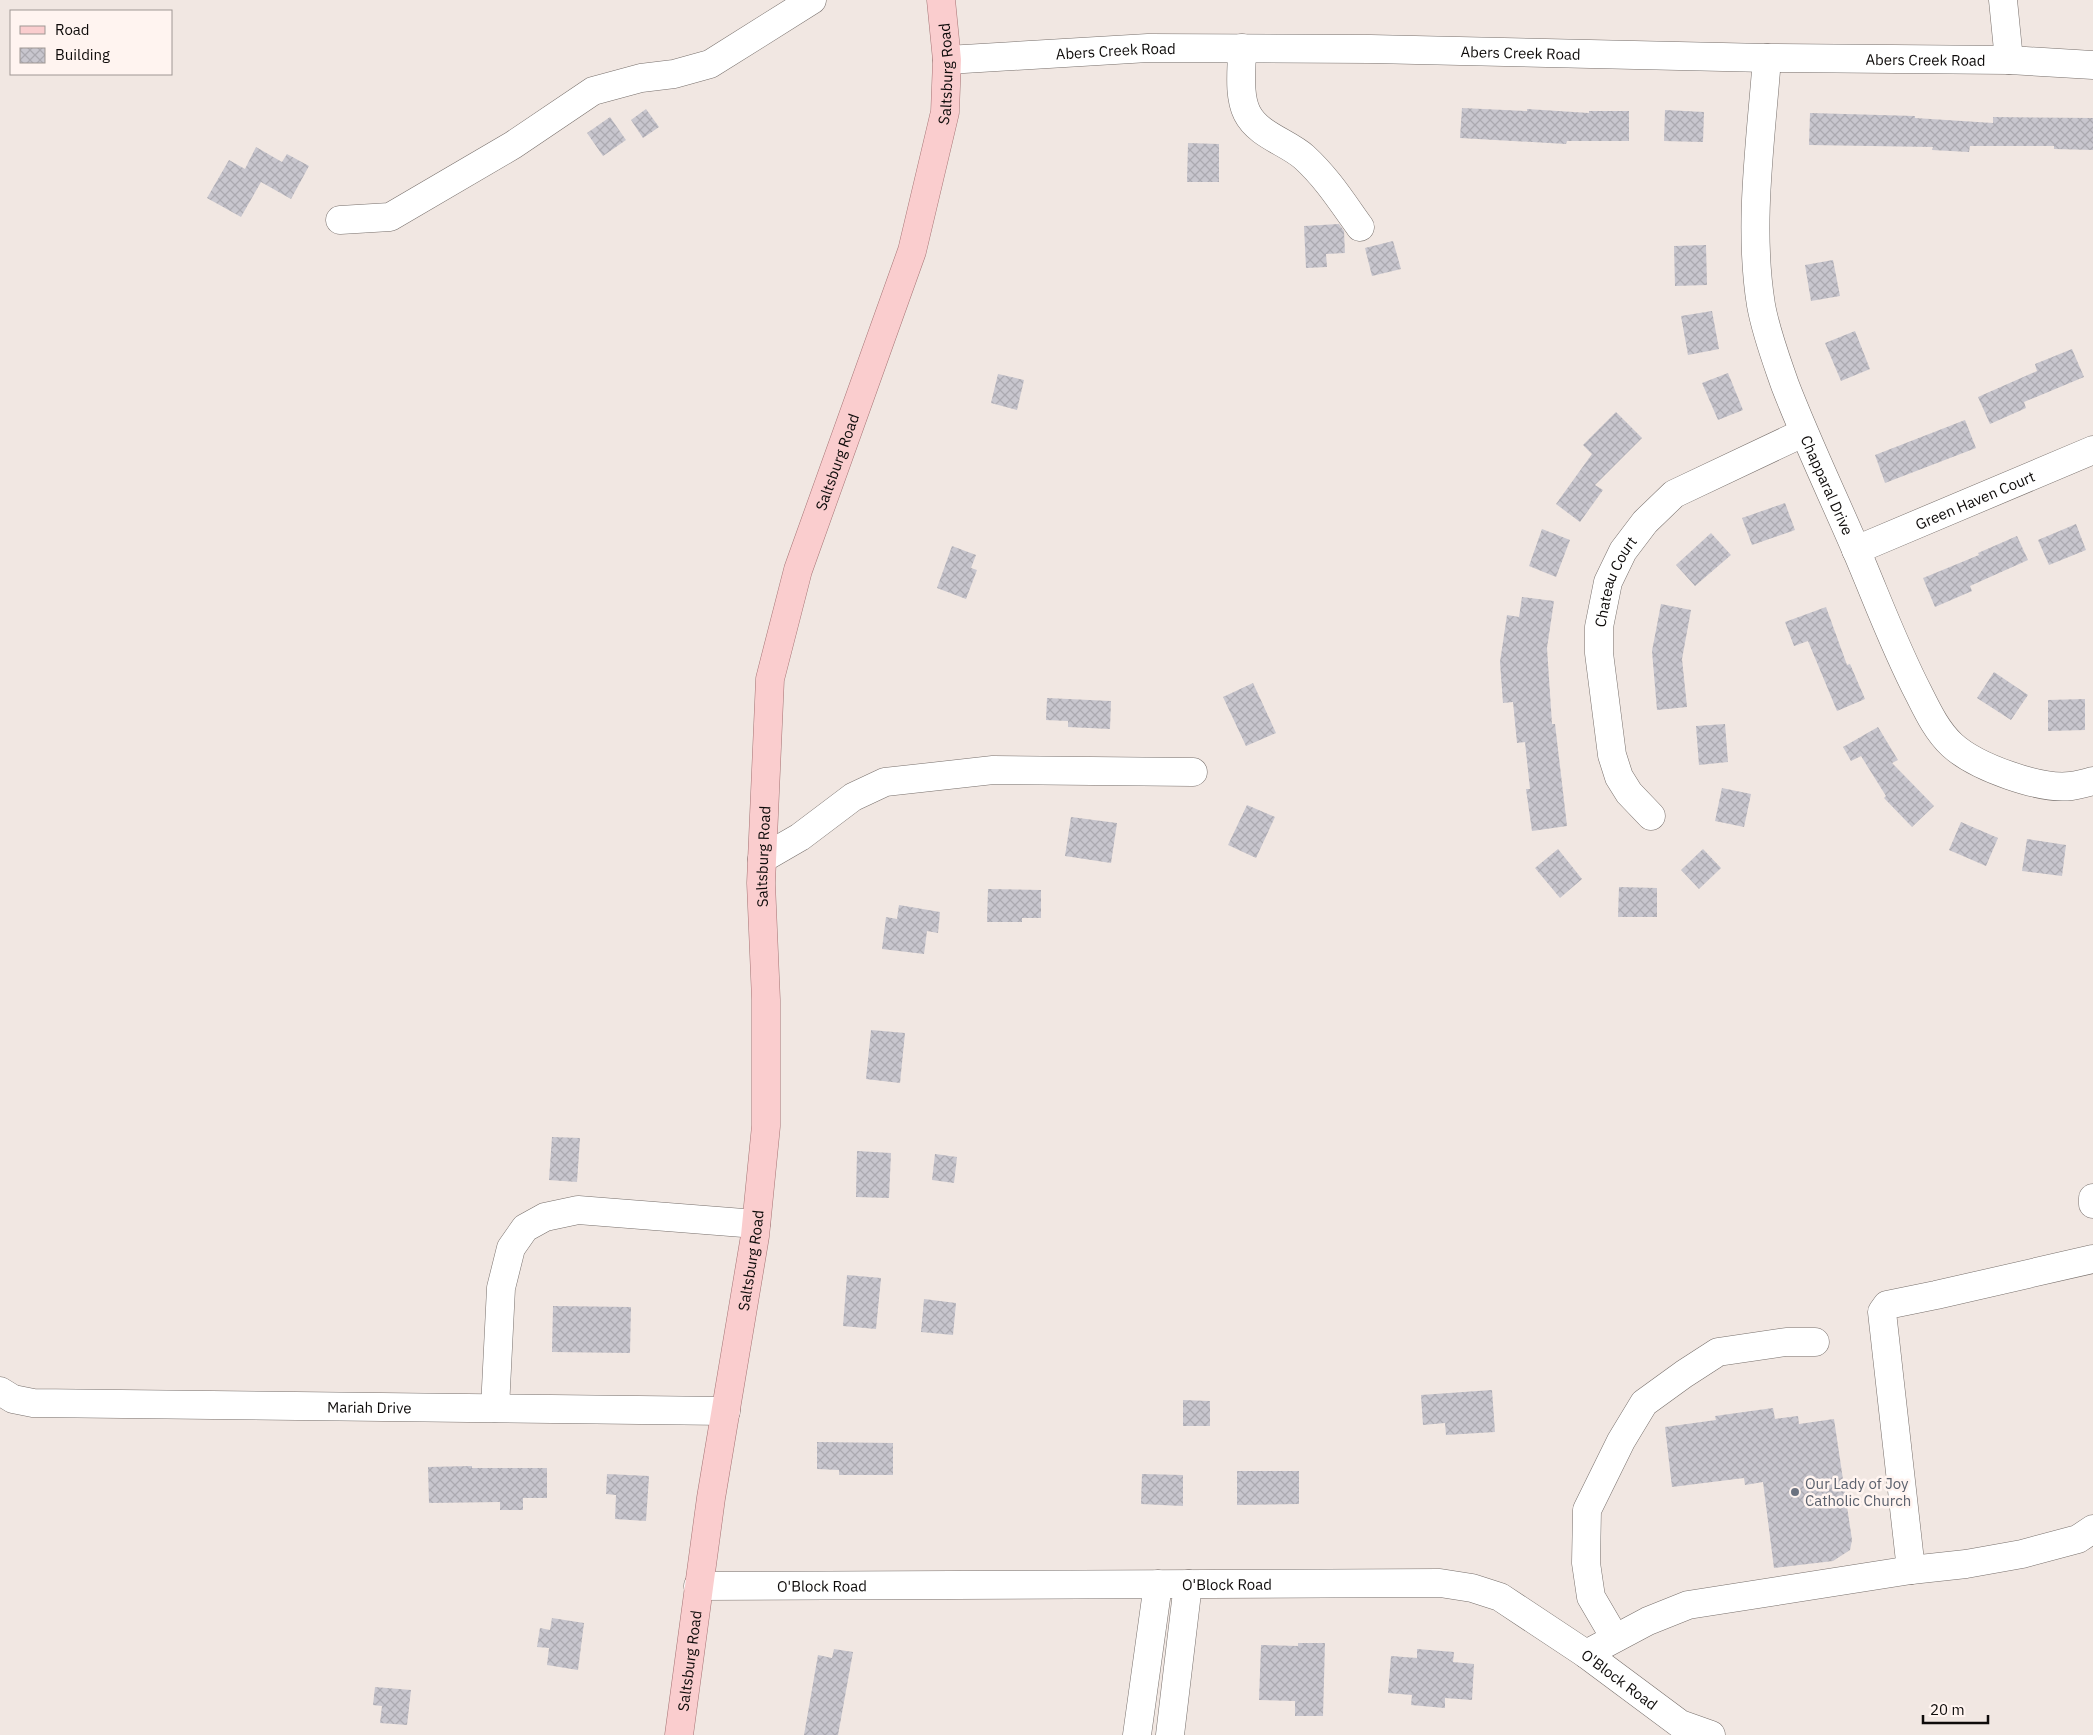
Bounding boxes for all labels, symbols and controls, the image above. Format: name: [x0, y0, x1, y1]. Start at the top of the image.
legend: [10, 10, 172, 75]
text: Road: [55, 20, 90, 39]
street label: Saltsburg Road: [933, 22, 957, 127]
street label: Abers Creek Road: [1055, 38, 1176, 63]
street label: Abers Creek Road: [1460, 42, 1581, 63]
text: Building: [55, 45, 110, 64]
street label: Abers Creek Road: [1865, 49, 1986, 69]
street label: Saltsburg Road: [811, 411, 863, 513]
street label: Chapparal Drive: [1797, 432, 1858, 538]
street label: Green Haven Court: [1912, 466, 2037, 533]
street label: Chateau Court: [1590, 532, 1640, 629]
street label: Saltsburg Road: [751, 805, 774, 908]
street label: Saltsburg Road: [733, 1209, 767, 1312]
street label: Mariah Drive: [327, 1397, 412, 1417]
place label: Our Lady of Joy Catholic Church: [1805, 1474, 1911, 1510]
marker: Our Lady of Joy Catholic Church: [1789, 1486, 1801, 1498]
street label: O'Block Road: [1182, 1574, 1272, 1594]
street label: O'Block Road: [777, 1576, 867, 1595]
street label: Saltsburg Road: [673, 1609, 705, 1712]
street label: O'Block Road: [1578, 1645, 1661, 1714]
scale bar: [1923, 1692, 1988, 1724]
text: 20 m: [1930, 1700, 1965, 1719]

